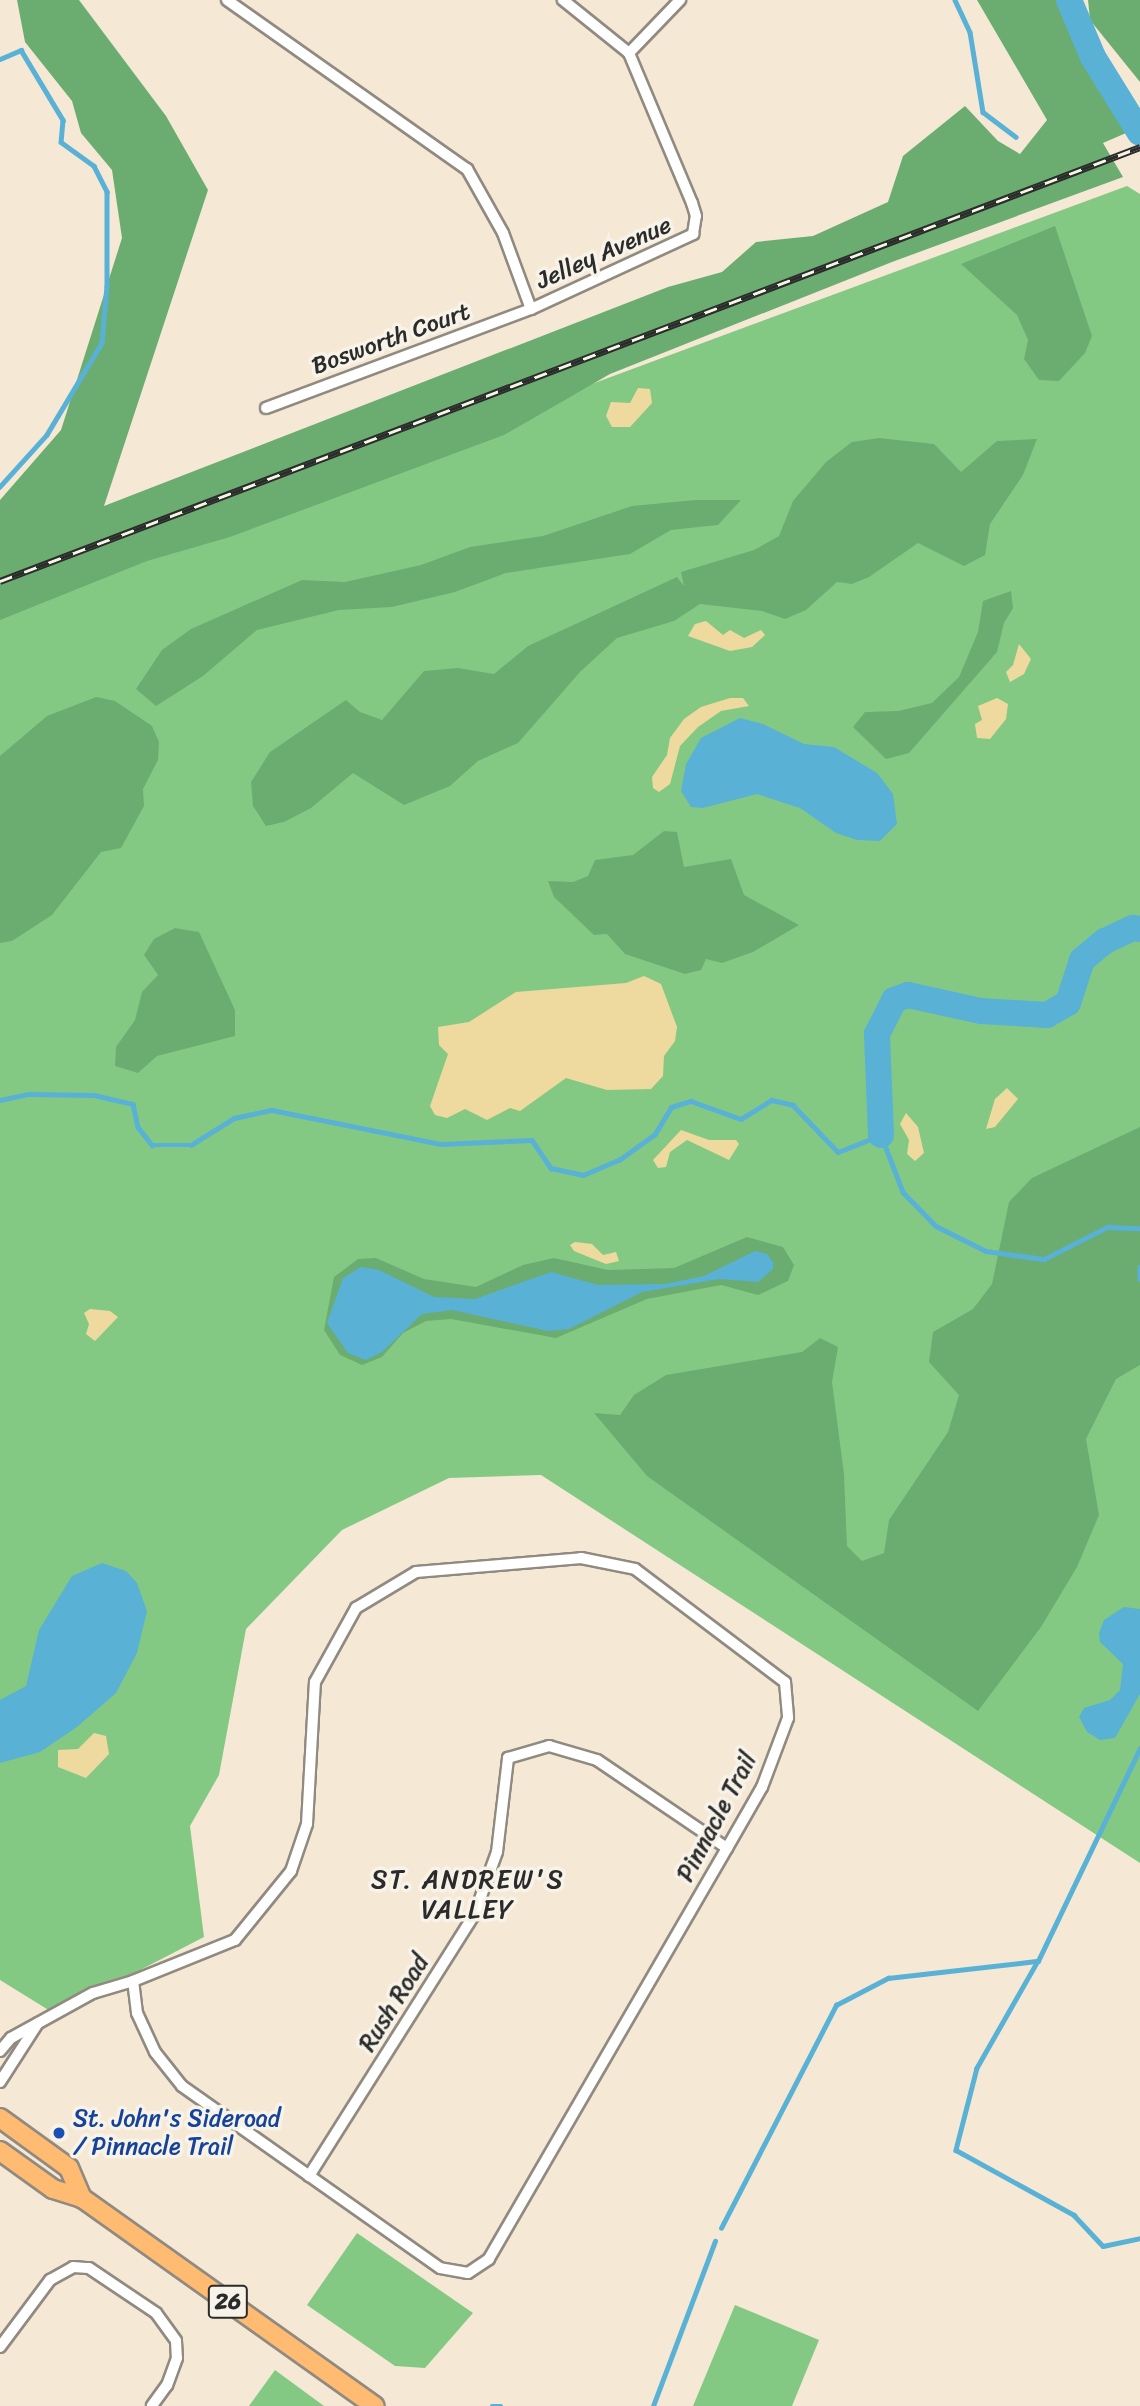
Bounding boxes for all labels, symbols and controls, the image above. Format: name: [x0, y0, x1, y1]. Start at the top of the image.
street label: Jelley Avenue: [532, 210, 676, 296]
street label: Bosworth Court: [308, 297, 474, 381]
street label: Pinnacle Trail: [671, 1747, 763, 1887]
district label: ST. ANDREW'S VALLEY: [373, 1864, 563, 1926]
street label: Rush Road: [353, 1949, 435, 2057]
place label: St. John's Sideroad / Pinnacle Trail: [73, 2105, 279, 2161]
marker: St. John's Sideroad / Pinnacle Trail: [51, 2125, 67, 2141]
road number: 26: [207, 2282, 249, 2322]

